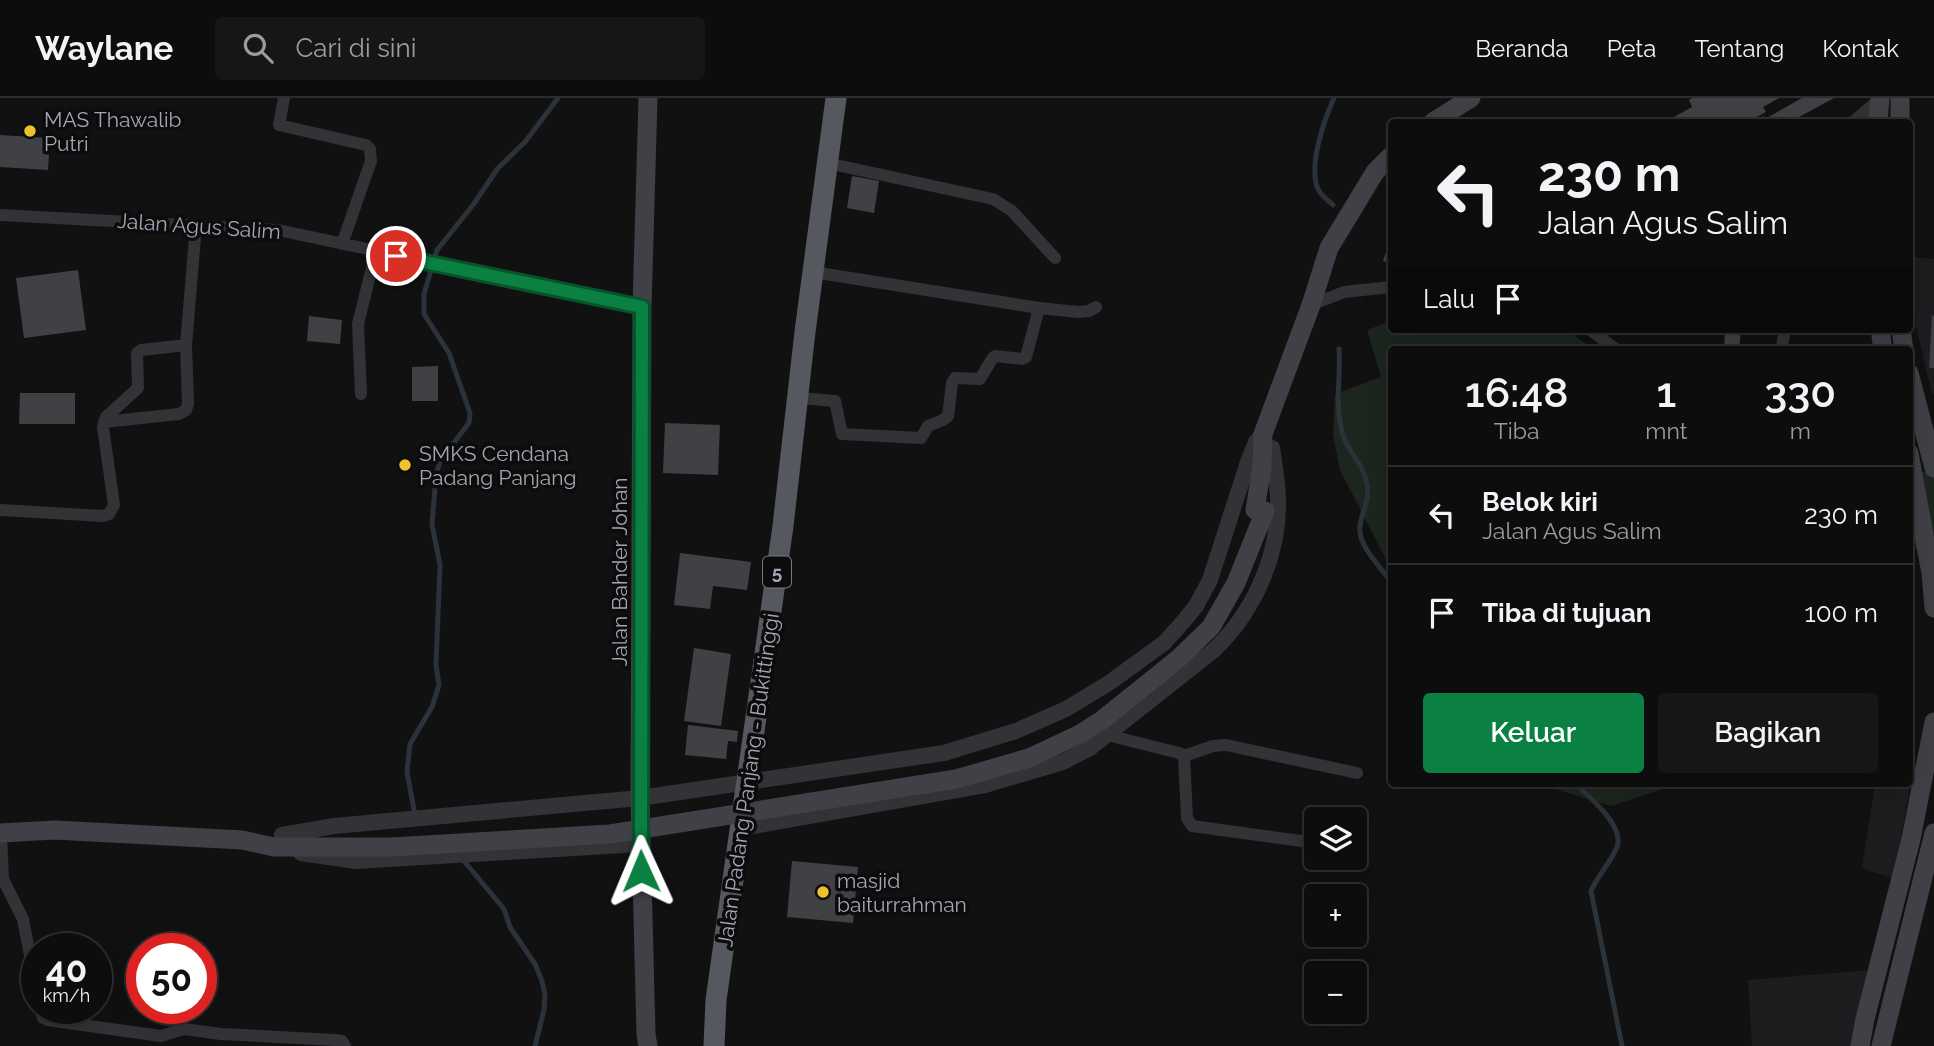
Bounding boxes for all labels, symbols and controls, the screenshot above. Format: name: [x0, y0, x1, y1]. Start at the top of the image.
search box: [215, 17, 705, 80]
text: Waylane: [35, 29, 173, 68]
icon: search: [239, 29, 277, 67]
text: Cari di sini: [295, 33, 416, 63]
text: Beranda: [1475, 34, 1569, 63]
text: Peta: [1607, 34, 1656, 63]
text: Tentang: [1694, 34, 1784, 63]
text: Kontak: [1822, 34, 1899, 63]
place label: MAS Thawalib Putri: [44, 107, 182, 156]
marker: MAS Thawalib Putri: [22, 123, 38, 139]
text: 230 m: [1538, 145, 1680, 202]
icon: left: [1423, 147, 1514, 238]
text: Jalan Agus Salim: [1538, 204, 1788, 241]
street label: Jalan Agus Salim: [116, 208, 282, 244]
pin: [366, 226, 426, 286]
icon: arrive: [377, 237, 415, 275]
icon: arrive: [1489, 280, 1527, 318]
text: Lalu: [1423, 284, 1475, 314]
text: 16:48: [1465, 368, 1568, 417]
text: 1: [1656, 368, 1676, 417]
text: 330: [1764, 368, 1836, 417]
text: Tiba: [1494, 417, 1540, 444]
text: mnt: [1645, 417, 1687, 444]
text: m: [1790, 417, 1811, 444]
place label: SMKS Cendana Padang Panjang: [419, 441, 577, 490]
marker: SMKS Cendana Padang Panjang: [397, 457, 413, 473]
street label: Jalan Bahder Johan: [607, 477, 632, 667]
text: Belok kiri: [1482, 487, 1598, 517]
icon: left: [1423, 496, 1461, 534]
text: 230 m: [1804, 500, 1878, 530]
text: Jalan Agus Salim: [1482, 517, 1662, 544]
road number: 5: [763, 556, 791, 587]
icon: arrive: [1423, 594, 1461, 632]
text: Tiba di tujuan: [1482, 598, 1652, 628]
text: 100 m: [1805, 598, 1878, 628]
street label: Jalan Padang Panjang - Bukittinggi: [712, 612, 784, 948]
button: Keluar: [1423, 693, 1644, 773]
button: Bagikan: [1658, 693, 1878, 773]
map controls: [1304, 807, 1367, 1024]
button: layers: [1304, 807, 1367, 870]
position arrow: [604, 834, 678, 908]
place label: masjid baiturrahman: [837, 868, 967, 917]
marker: masjid baiturrahman: [815, 884, 831, 900]
button: +: [1304, 884, 1367, 947]
speed limit sign: 50: [126, 933, 217, 1024]
text: 40: [46, 949, 87, 990]
button: −: [1304, 961, 1367, 1024]
text: km/h: [43, 985, 90, 1006]

